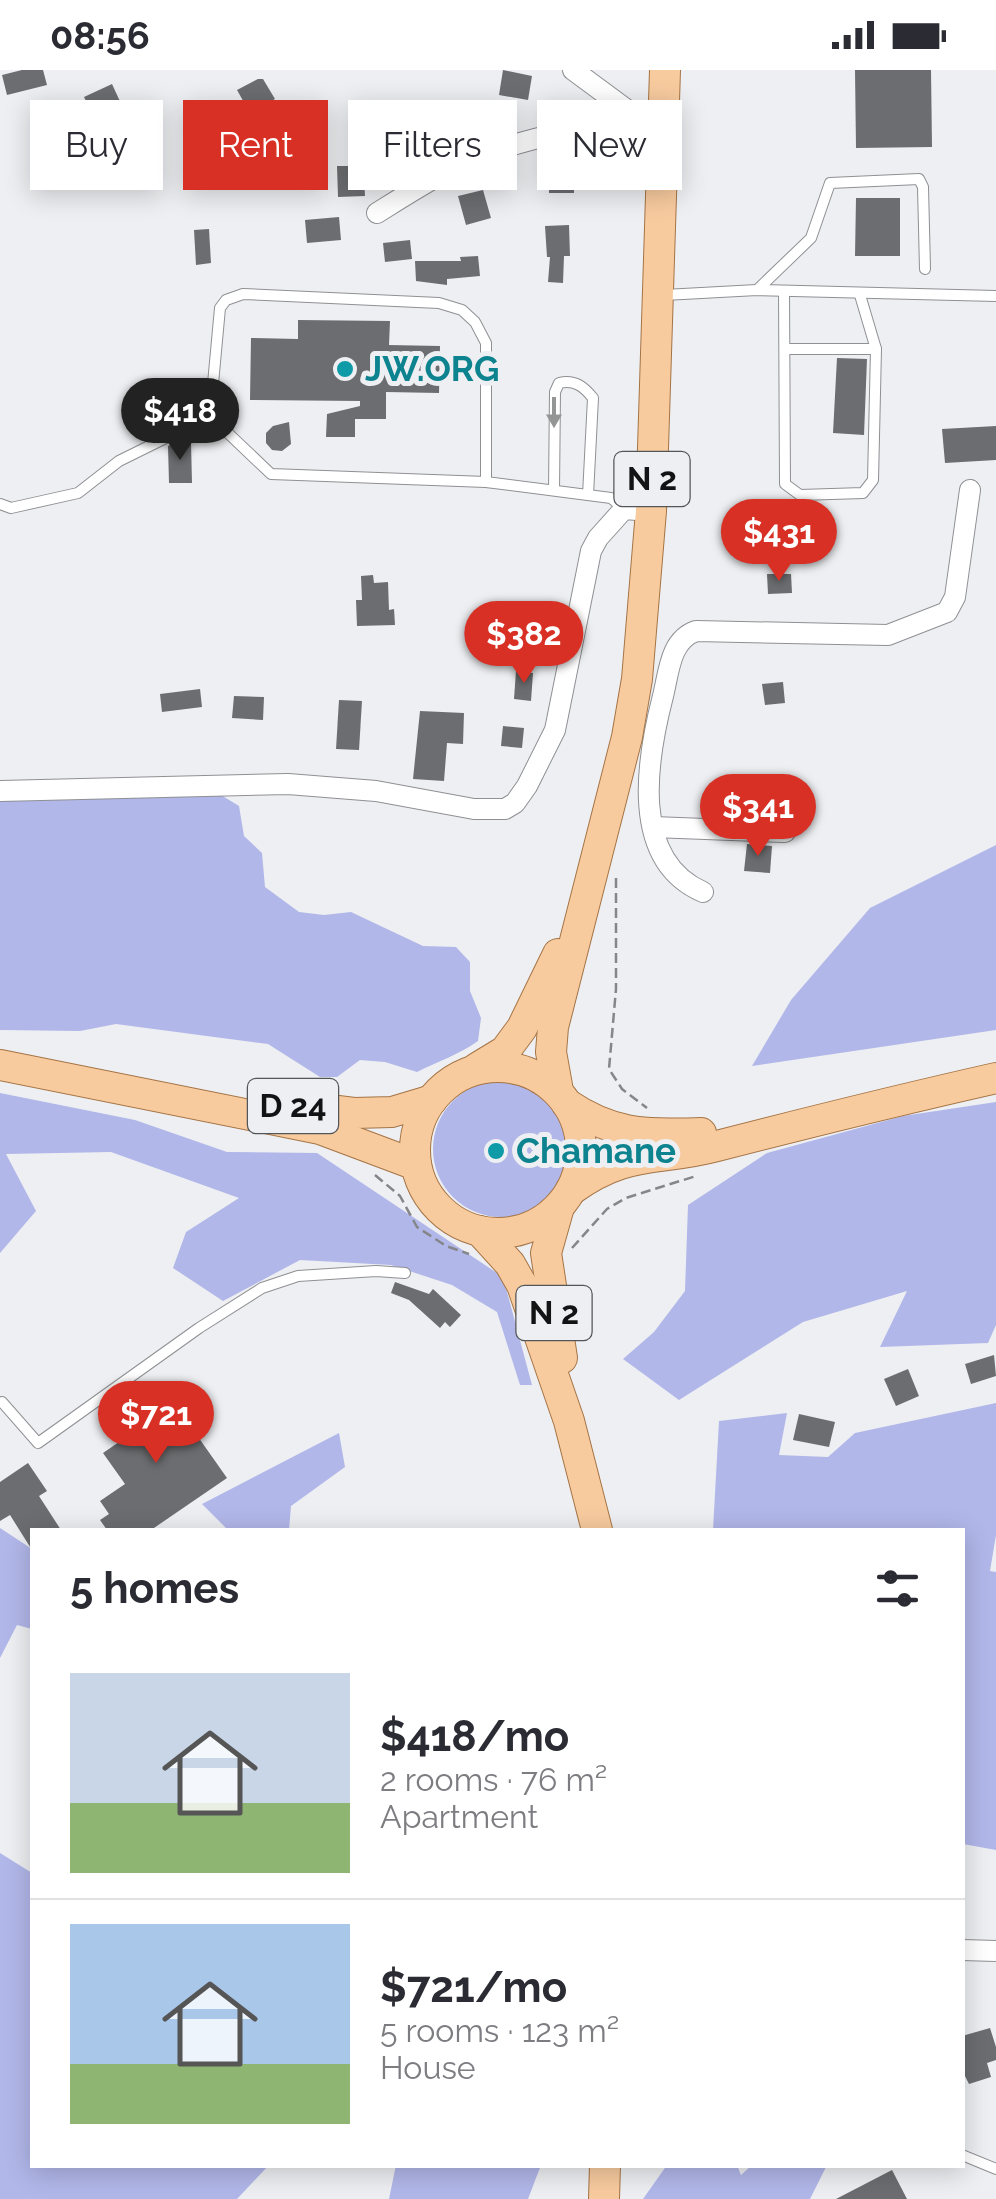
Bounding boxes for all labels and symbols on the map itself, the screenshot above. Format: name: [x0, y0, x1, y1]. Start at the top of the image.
place label: JW.ORG: [365, 348, 499, 389]
marker: JW.ORG: [334, 358, 356, 380]
pin: $418: [121, 378, 239, 463]
one-way arrow: [546, 396, 562, 428]
road number: N 2: [614, 452, 690, 506]
pin: $431: [720, 499, 838, 584]
pin: $382: [465, 601, 583, 686]
pin: $341: [699, 774, 817, 859]
road number: D 24: [248, 1079, 338, 1133]
place label: Chamane: [516, 1130, 676, 1171]
marker: Chamane: [485, 1140, 507, 1162]
road number: N 2: [516, 1286, 592, 1340]
pin: $721: [97, 1381, 215, 1466]

